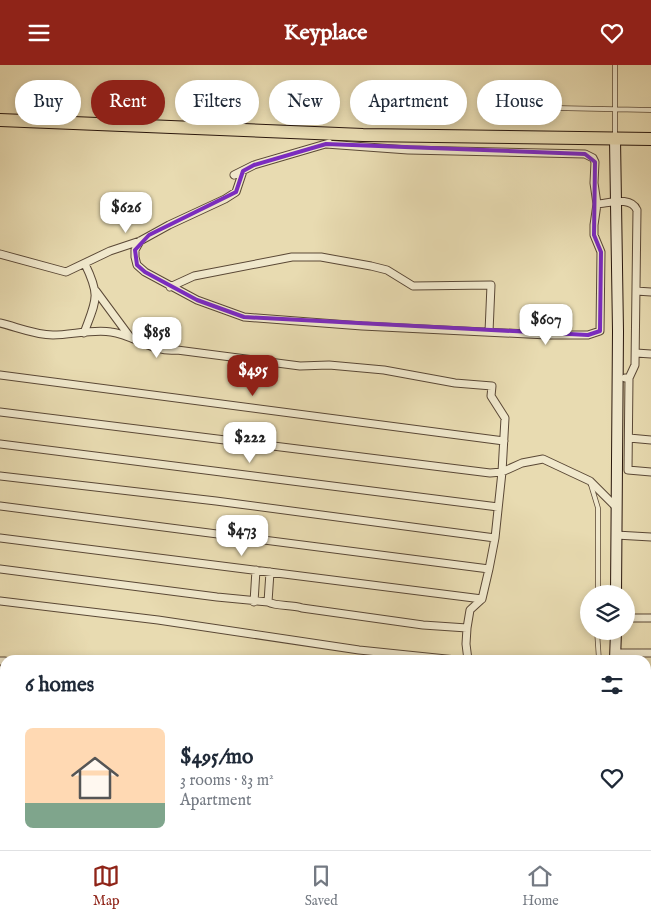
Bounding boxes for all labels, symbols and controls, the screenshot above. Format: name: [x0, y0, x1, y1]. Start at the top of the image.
icon: menu: [25, 19, 53, 47]
text: Keyplace: [284, 19, 367, 47]
icon: heart: [598, 19, 626, 47]
chip: Buy: [15, 80, 81, 125]
chip: Rent: [91, 80, 165, 125]
chip: Filters: [175, 80, 259, 125]
chip: New: [269, 80, 340, 125]
chip: Apartment: [350, 80, 467, 125]
chip: House: [477, 80, 562, 125]
pin: $626: [96, 191, 156, 234]
text: $626: [111, 198, 141, 218]
pin: $607: [516, 303, 576, 346]
text: $607: [531, 310, 561, 330]
pin: $858: [127, 317, 187, 359]
text: $858: [143, 323, 171, 343]
pin: $495: [223, 355, 283, 397]
text: $495: [238, 361, 268, 381]
pin: $222: [220, 421, 280, 464]
text: $222: [234, 428, 266, 448]
pin: $473: [212, 515, 272, 557]
text: $473: [227, 521, 257, 541]
map controls: [580, 585, 635, 640]
button: layers: [580, 585, 635, 640]
icon: filters: [598, 671, 626, 699]
text: 6 homes: [25, 672, 94, 699]
text: $495/mo: [180, 744, 253, 771]
icon: home: [65, 748, 125, 808]
icon: heart: [598, 764, 626, 792]
text: 3 rooms · 83 m²: [180, 771, 274, 791]
text: Apartment: [180, 791, 251, 811]
tab: Map: [92, 862, 120, 910]
tab: Saved: [305, 862, 338, 910]
tab: Home: [522, 862, 559, 910]

